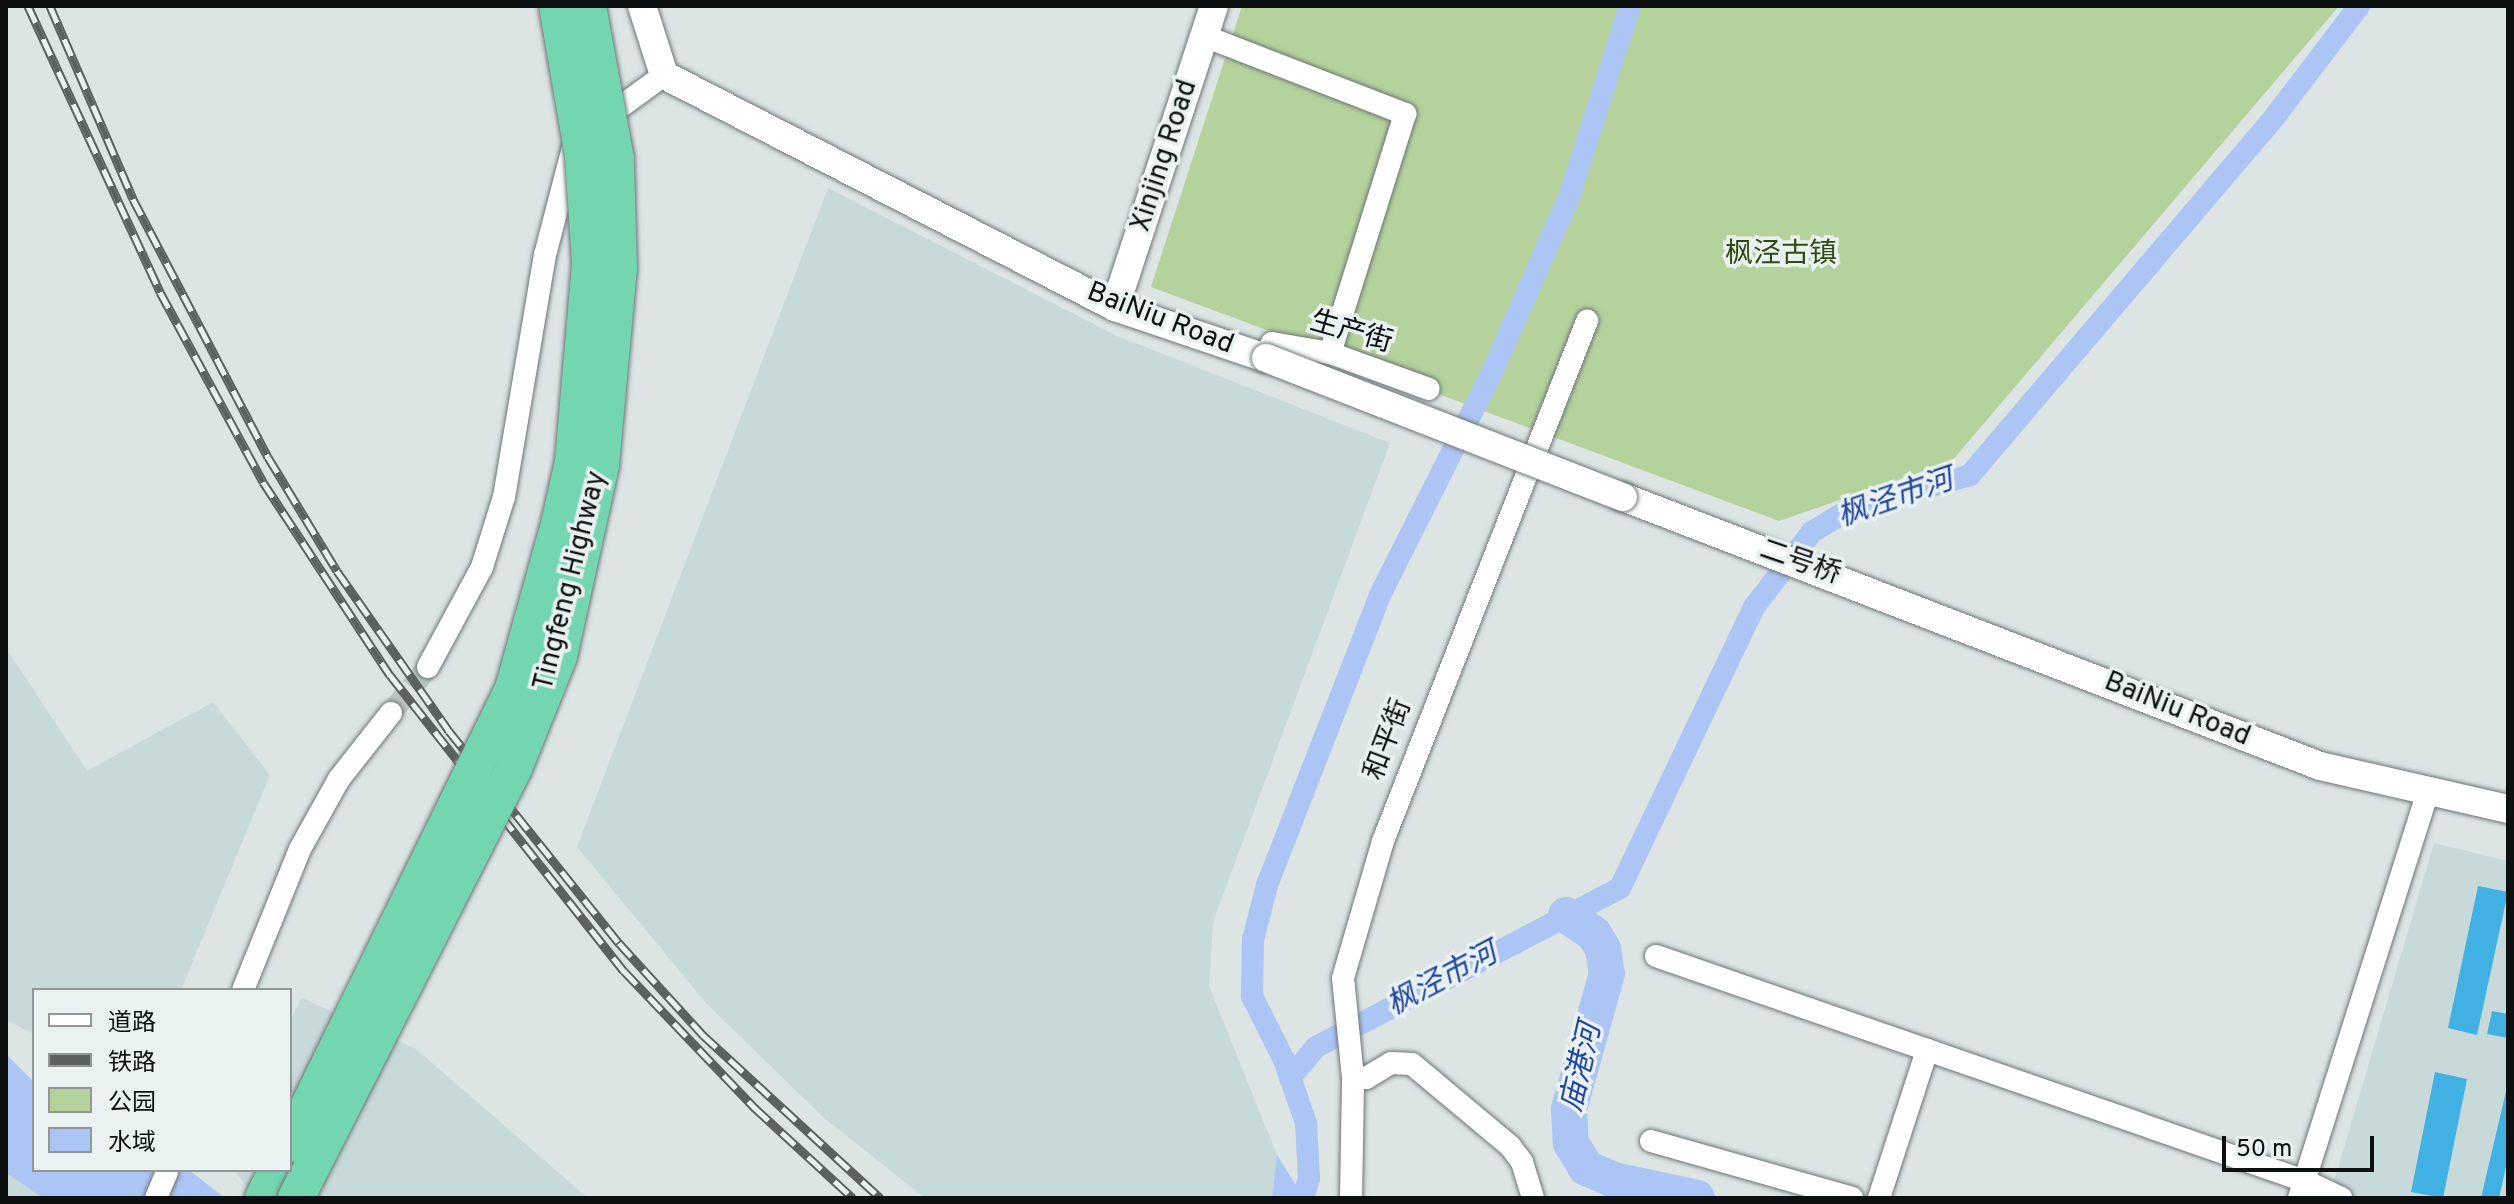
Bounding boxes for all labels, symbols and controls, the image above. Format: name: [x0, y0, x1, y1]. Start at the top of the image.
street label: Xinjing Road: [1125, 76, 1205, 236]
park label: 枫泾古镇: [1725, 238, 1837, 272]
street label: BaiNiu Road: [1082, 276, 1238, 362]
street label: 生产街: [1306, 305, 1396, 361]
water label: 枫泾市河: [1833, 463, 1959, 537]
street label: Tingfeng Highway: [527, 468, 615, 694]
street label: 二号桥: [1755, 533, 1845, 593]
street label: BaiNiu Road: [2099, 665, 2255, 755]
street label: 和平街: [1358, 695, 1420, 785]
water label: 枫泾市河: [1382, 937, 1504, 1025]
legend: [32, 988, 292, 1172]
text: 道路: [108, 1009, 156, 1039]
water label: 庙港河: [1555, 1020, 1611, 1116]
text: 铁路: [108, 1049, 156, 1079]
text: 公园: [108, 1089, 156, 1119]
scale bar: [2226, 1120, 2378, 1170]
text: 水域: [108, 1129, 156, 1159]
text: 50 m: [2236, 1135, 2292, 1165]

